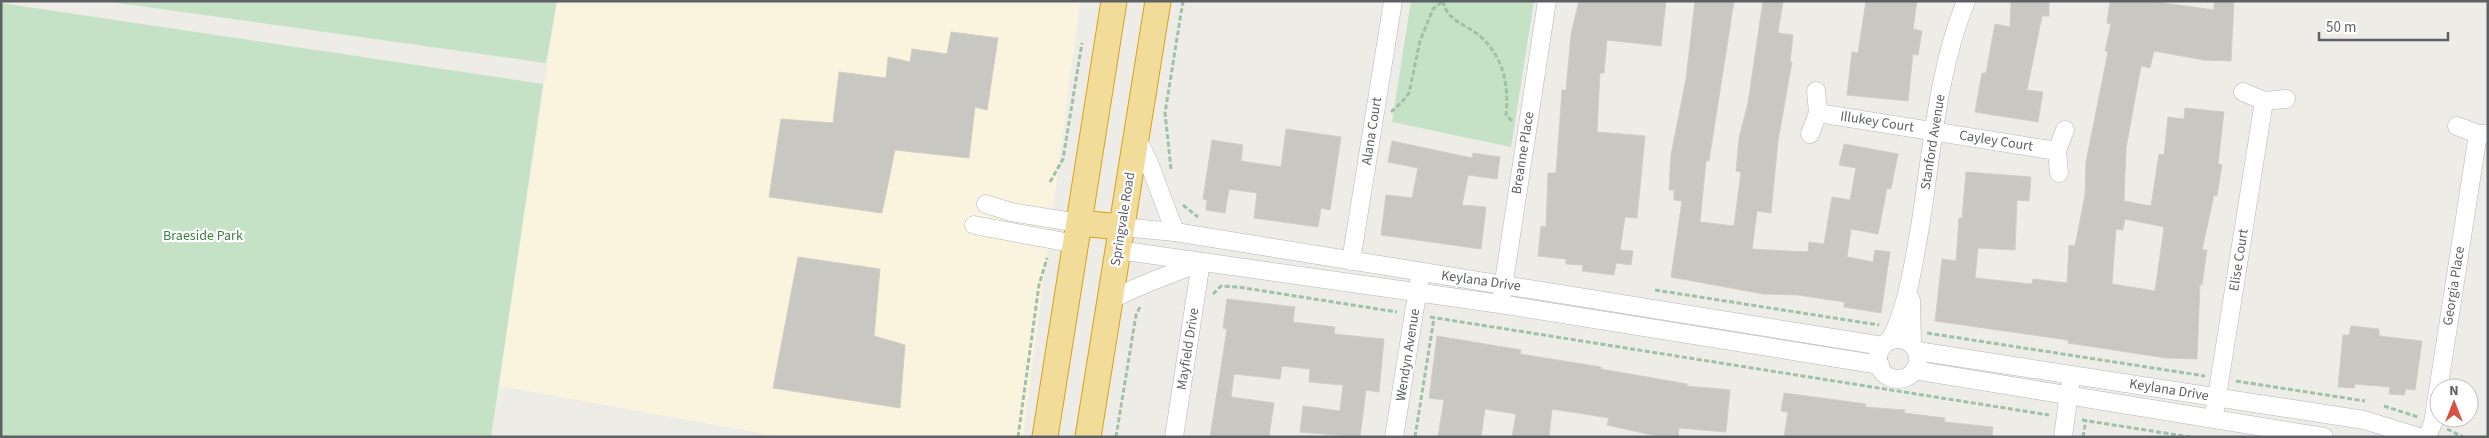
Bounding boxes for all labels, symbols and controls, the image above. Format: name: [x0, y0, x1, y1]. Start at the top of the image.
scale bar: [2319, 10, 2448, 42]
text: 50 m: [2326, 17, 2356, 38]
street label: Stanford Avenue: [1916, 93, 1950, 191]
street label: Alana Court: [1357, 95, 1387, 166]
street label: Illukey Court: [1839, 106, 1915, 138]
street label: Breanne Place: [1507, 110, 1539, 196]
street label: Cayley Court: [1958, 125, 2035, 157]
street label: Springvale Road: [1106, 171, 1140, 267]
park label: Braeside Park: [163, 226, 243, 246]
street label: Elise Court: [2224, 227, 2254, 293]
street label: Georgia Place: [2438, 245, 2470, 327]
street label: Keylana Drive: [1440, 266, 1522, 296]
street label: Mayfield Drive: [1172, 307, 1204, 391]
street label: Wendyn Avenue: [1391, 307, 1425, 403]
street label: Keylana Drive: [2128, 374, 2210, 406]
north arrow: [2429, 378, 2479, 428]
text: N: [2449, 381, 2459, 401]

